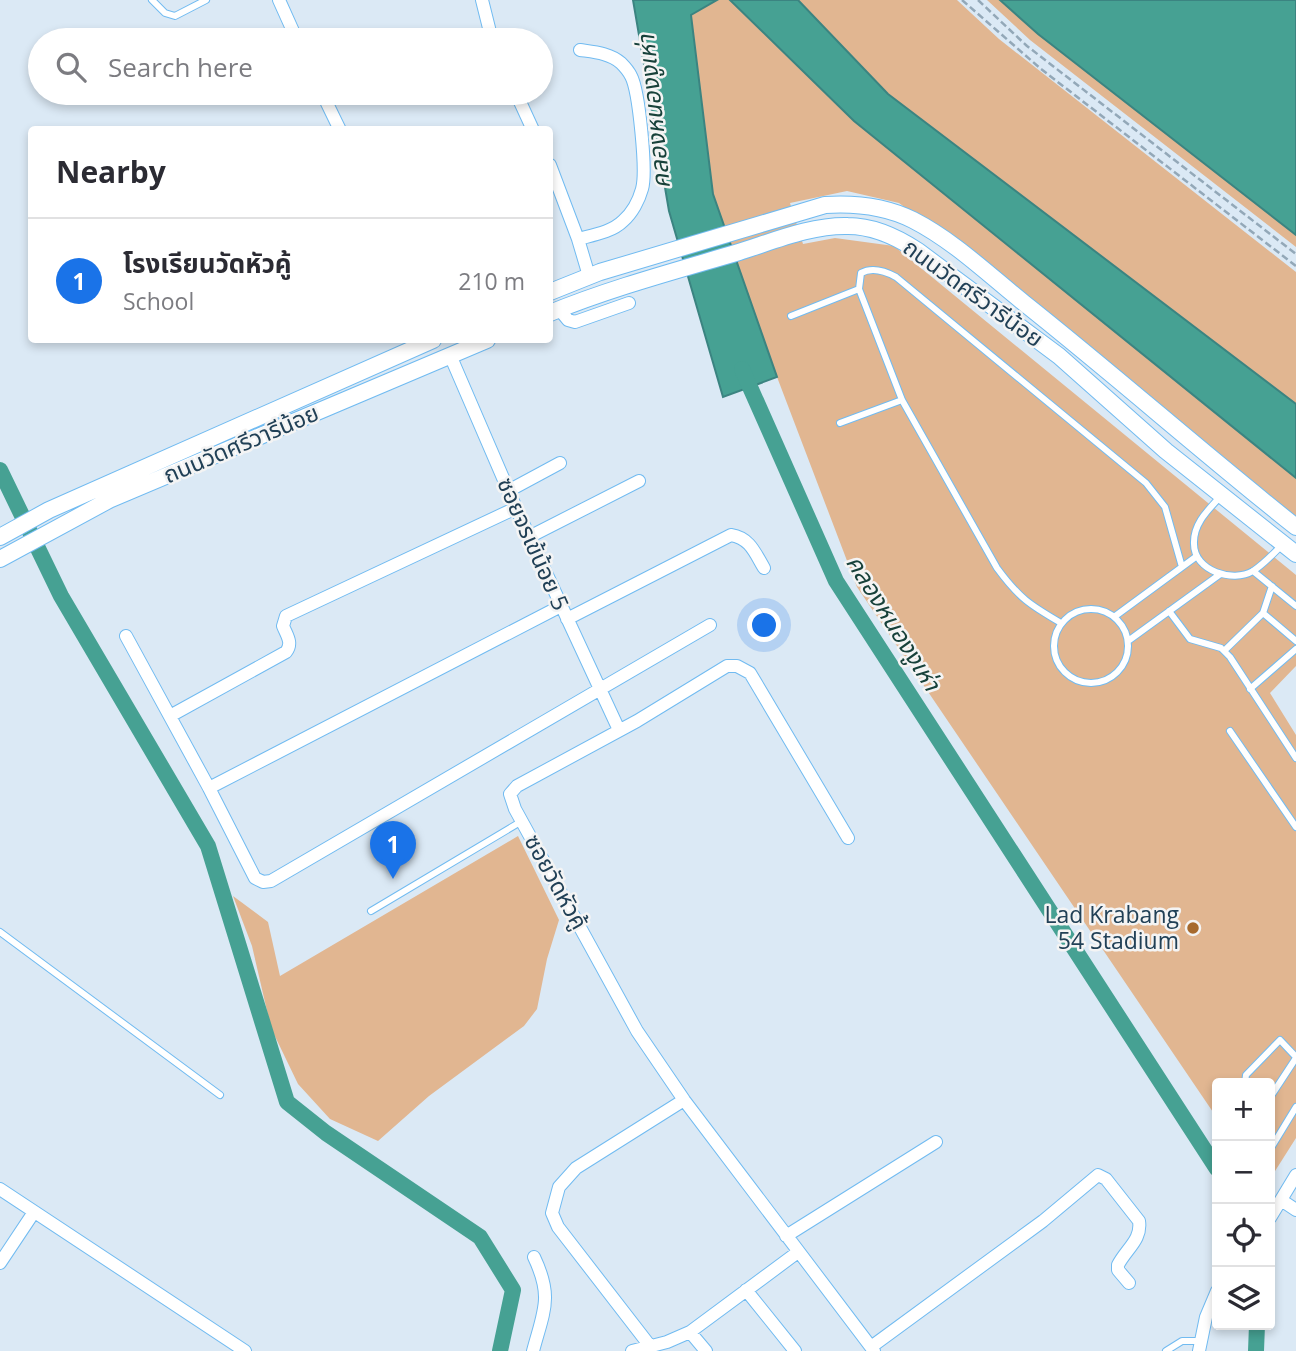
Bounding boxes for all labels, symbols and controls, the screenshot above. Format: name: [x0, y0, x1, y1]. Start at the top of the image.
search box: [28, 28, 553, 105]
water label: คลองหนองงูเห่า: [628, 32, 677, 191]
icon: search: [52, 48, 90, 86]
text: Search here: [108, 49, 253, 85]
text: Nearby: [56, 151, 166, 192]
street label: ถนนวัดศรีวารีน้อย: [897, 230, 1050, 354]
text: โรงเรียนวัดหัวคู้: [123, 245, 292, 281]
text: 1: [72, 265, 86, 297]
text: 210 m: [458, 265, 525, 297]
text: School: [123, 285, 194, 317]
street label: ถนนวัดศรีวารีน้อย: [158, 396, 323, 490]
street label: ซอยจรเข้น้อย 5: [490, 472, 577, 615]
water label: คลองหนองงูเห่า: [839, 548, 950, 697]
your location: [747, 608, 781, 642]
pin: 1: [370, 821, 416, 879]
street label: ซอยวัดหัวคู้: [518, 828, 596, 935]
place label: Lad Krabang 54 Stadium: [1044, 898, 1180, 956]
marker: Lad Krabang 54 Stadium: [1185, 920, 1201, 936]
map controls: [1212, 1078, 1275, 1330]
button: +: [1212, 1078, 1275, 1141]
button: −: [1212, 1141, 1275, 1204]
button: locate: [1212, 1204, 1275, 1267]
button: layers: [1212, 1267, 1275, 1330]

